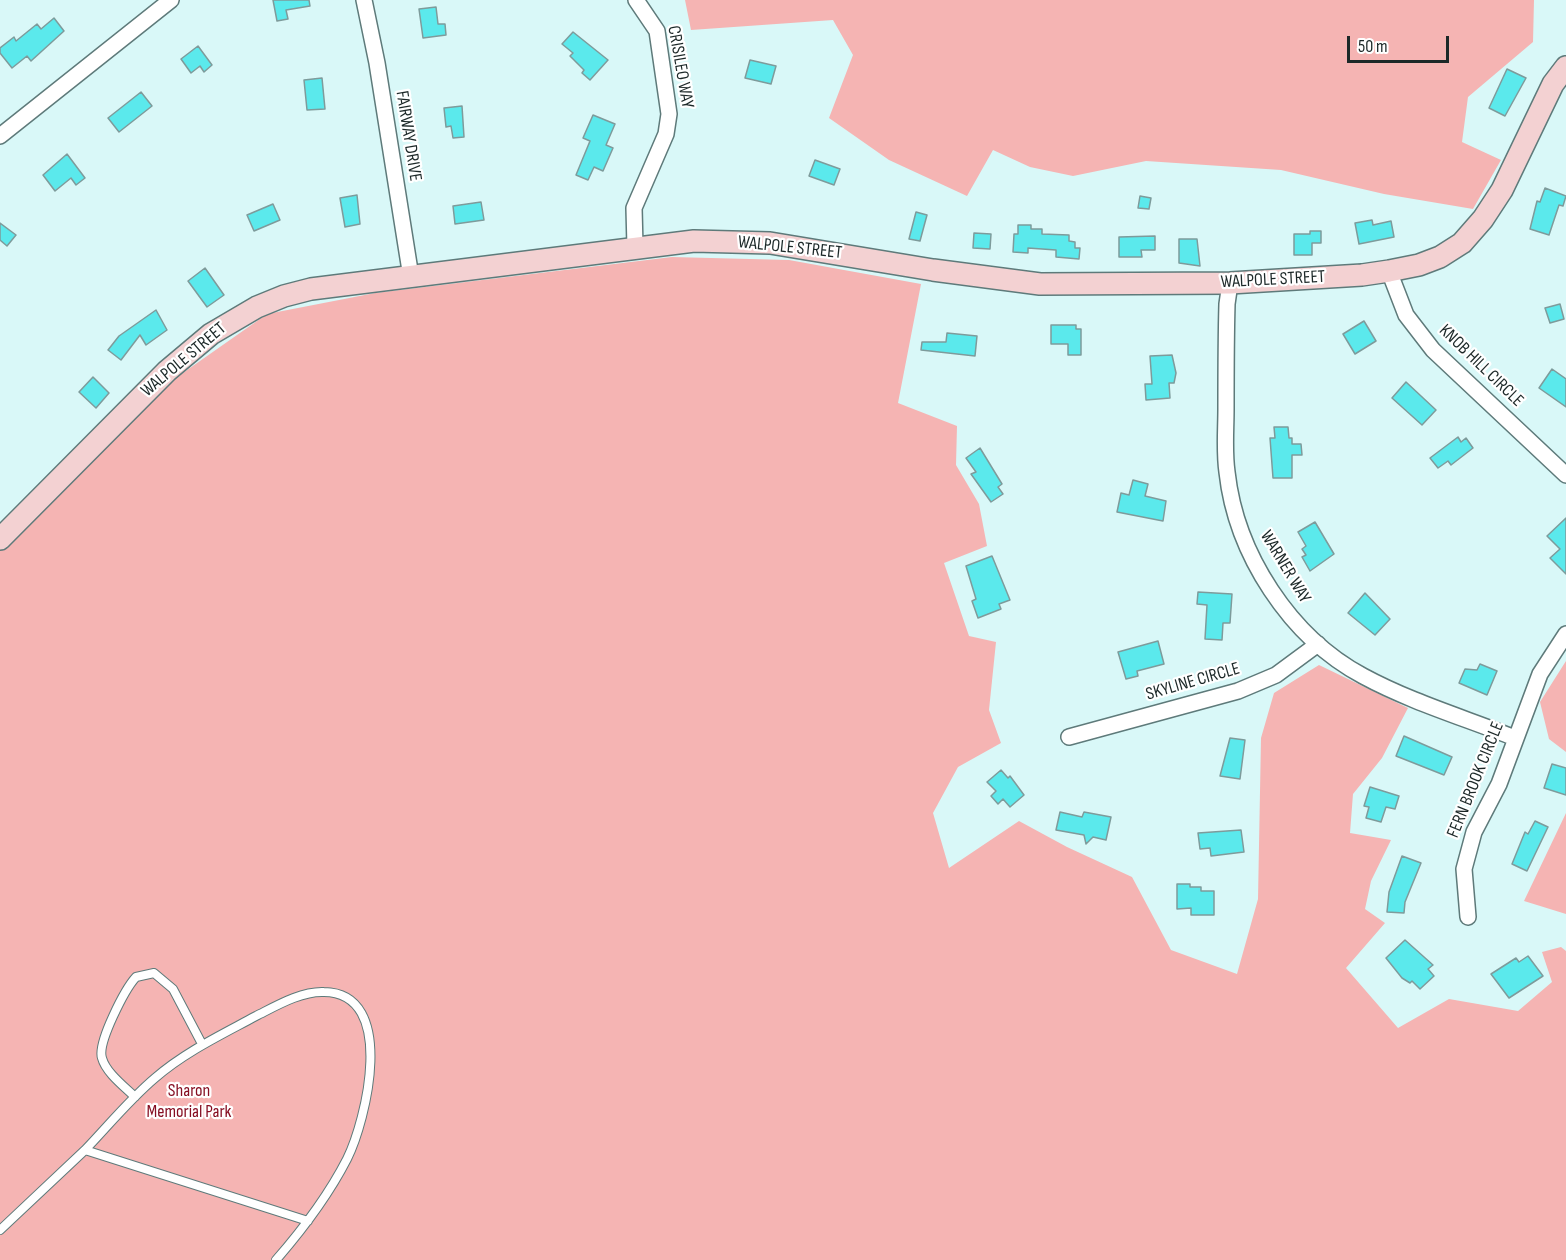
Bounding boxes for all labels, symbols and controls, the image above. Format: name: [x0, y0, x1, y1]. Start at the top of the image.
street label: CRISILEO WAY: [662, 24, 698, 110]
scale bar: [1350, 24, 1452, 62]
text: 50 m: [1358, 36, 1388, 57]
street label: FAIRWAY DRIVE: [390, 89, 426, 183]
street label: WALPOLE STREET: [737, 232, 843, 264]
street label: WALPOLE STREET: [1220, 266, 1326, 294]
street label: WALPOLE STREET: [137, 318, 231, 402]
street label: KNOB HILL CIRCLE: [1434, 320, 1528, 412]
street label: WARNER WAY: [1255, 527, 1315, 607]
street label: SKYLINE CIRCLE: [1144, 658, 1242, 706]
street label: FERN BROOK CIRCLE: [1443, 719, 1509, 841]
park label: Sharon Memorial Park: [147, 1080, 231, 1122]

